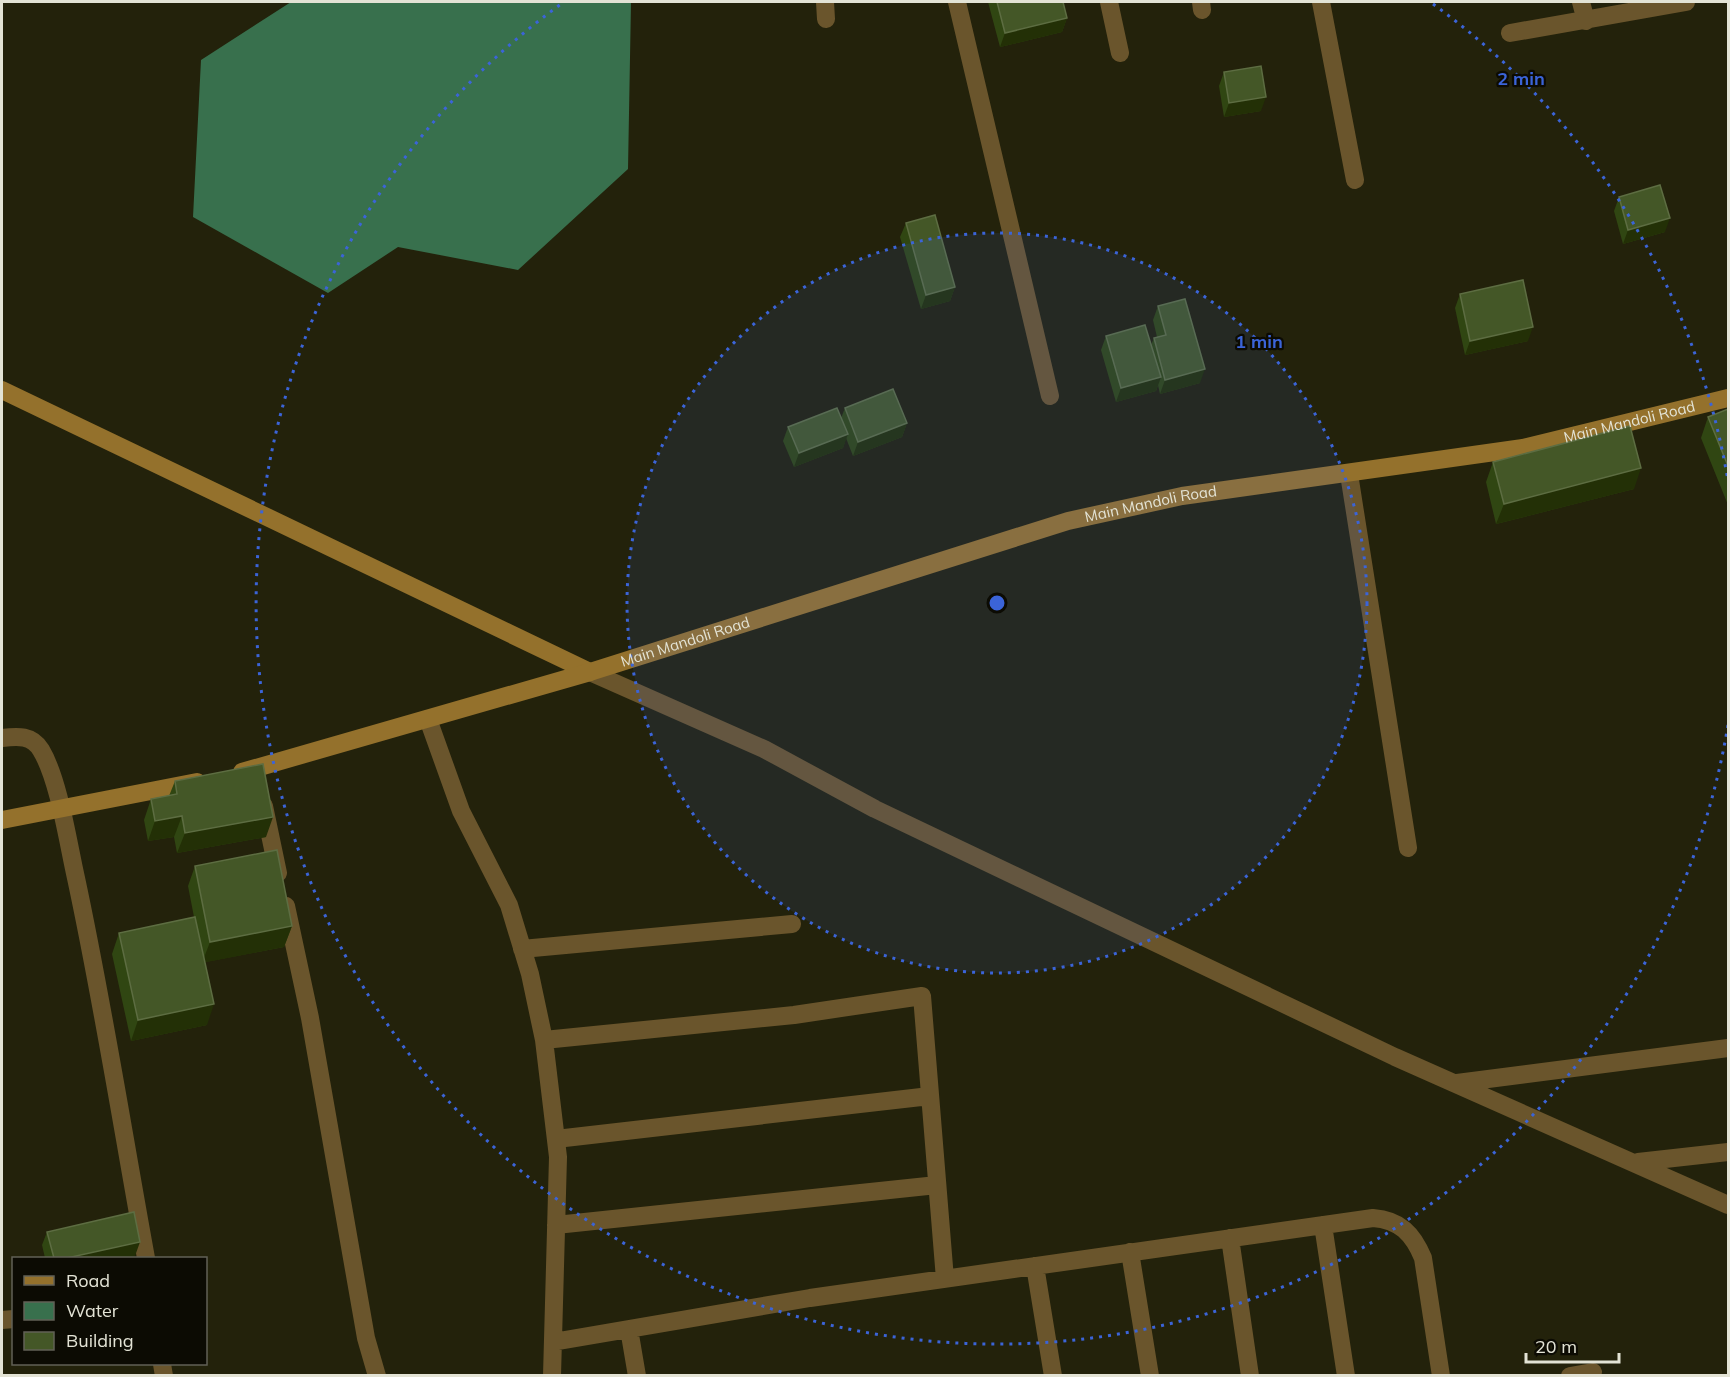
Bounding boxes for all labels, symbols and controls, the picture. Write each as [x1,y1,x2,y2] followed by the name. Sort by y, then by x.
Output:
[1497,67,1545,90] text: 2 min
[1235,330,1283,353] text: 1 min
[1562,396,1697,447] street label: Main Mandoli Road
[1083,481,1218,526] street label: Main Mandoli Road
[987,593,1007,613] centre of rings
[618,612,752,671] street label: Main Mandoli Road
[12,1257,207,1365] legend
[66,1269,110,1292] text: Road
[66,1299,119,1322] text: Water
[1526,1326,1619,1364] scale bar
[66,1329,134,1352] text: Building
[1535,1335,1577,1358] text: 20 m

